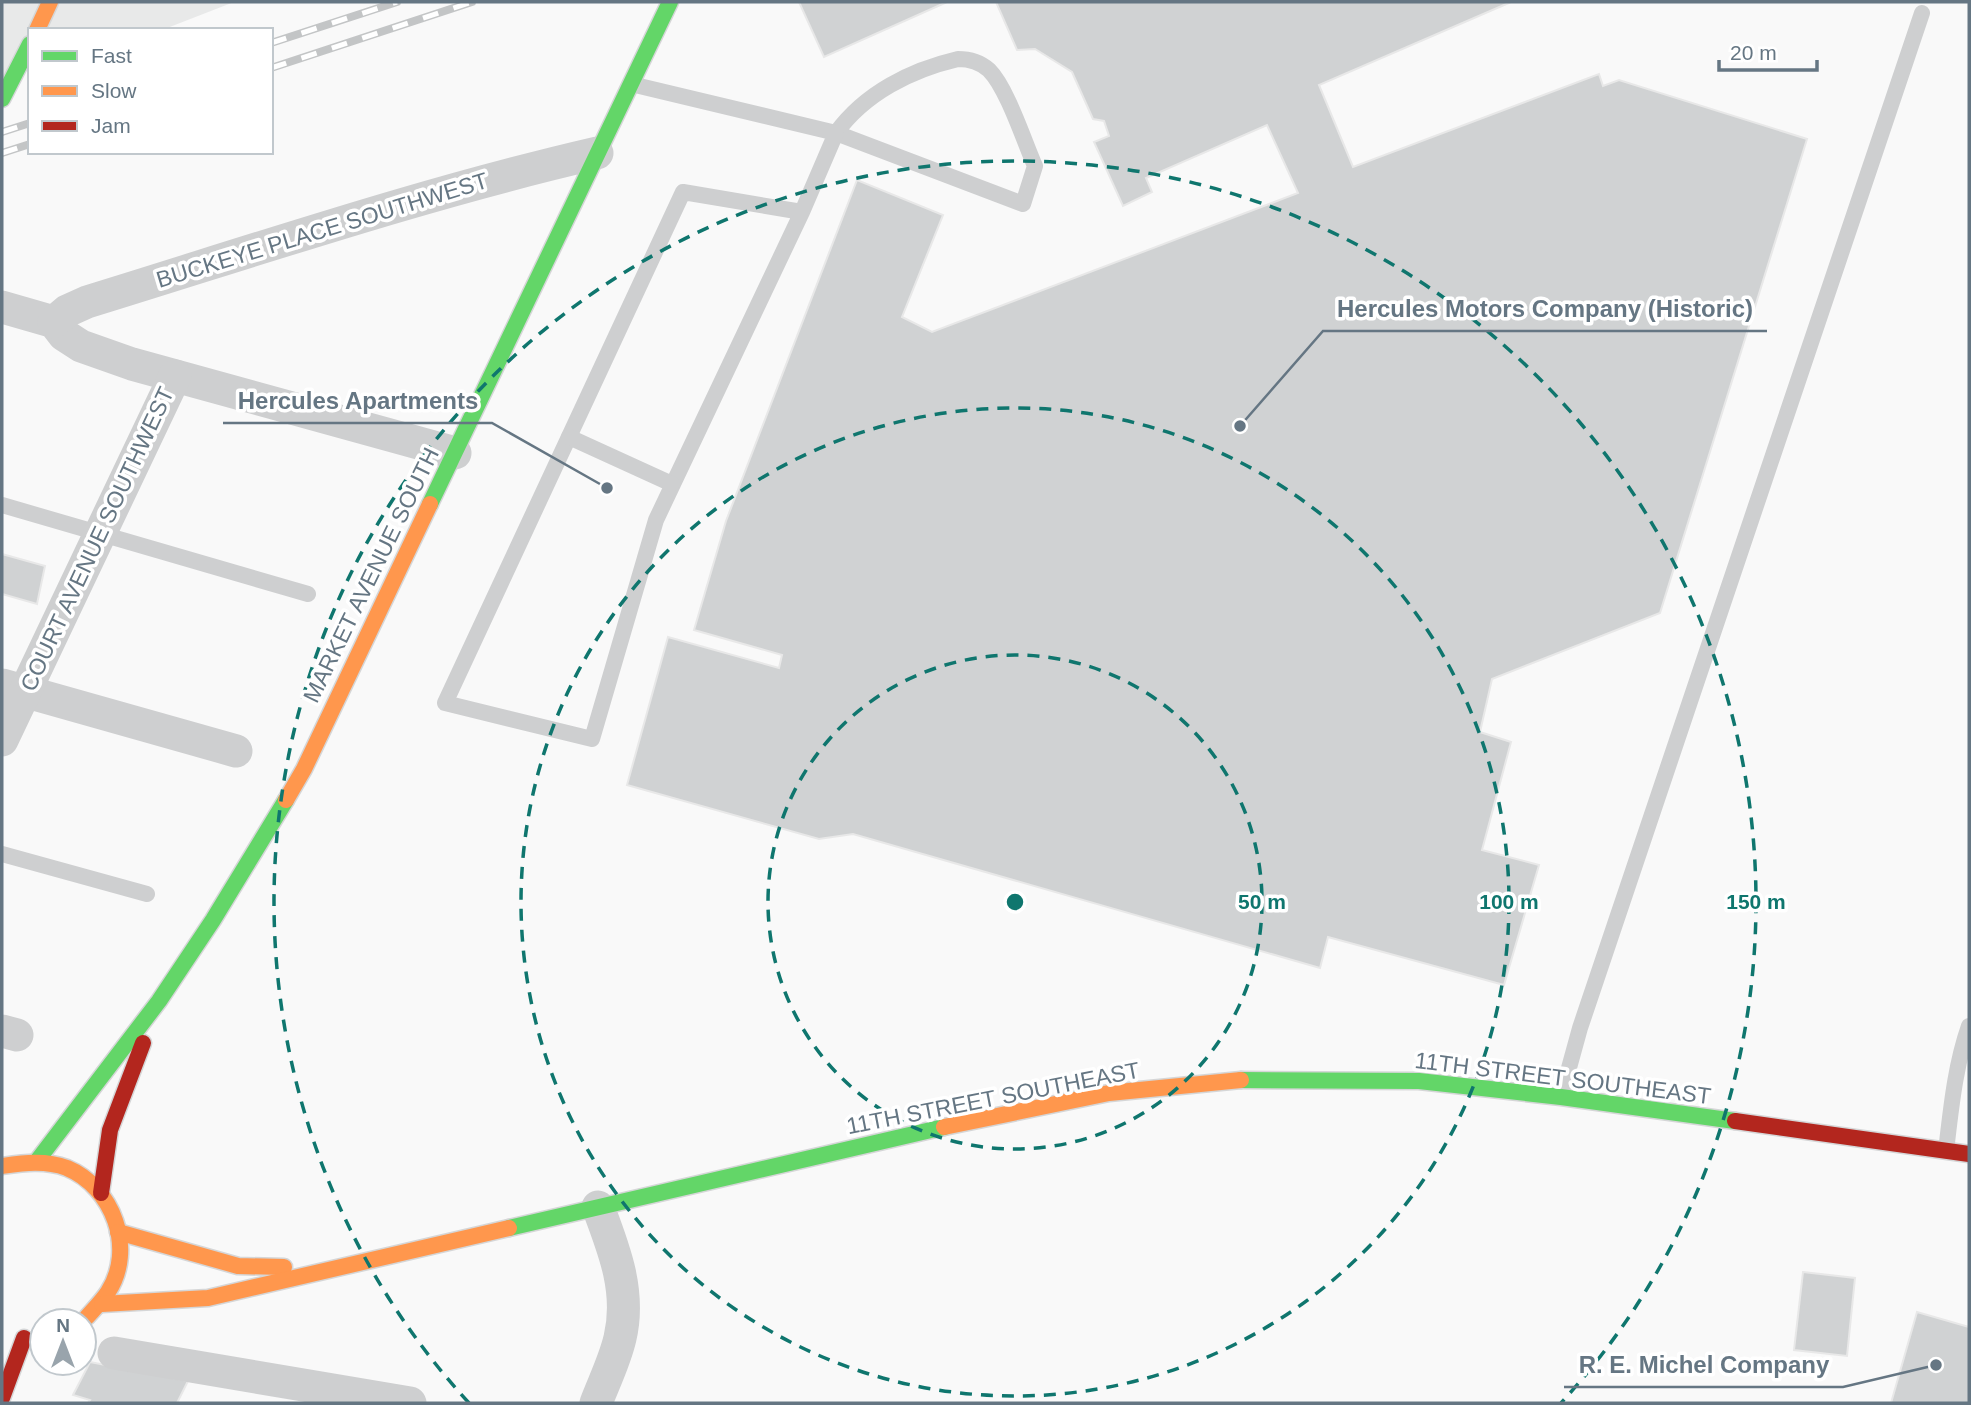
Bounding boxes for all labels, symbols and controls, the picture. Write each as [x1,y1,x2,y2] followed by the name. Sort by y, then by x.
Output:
[28,28,273,154] legend
[1719,28,1817,72] scale bar
[1730,41,1777,64] text: 20 m
[91,44,132,67] text: Fast
[91,79,137,102] text: Slow
[91,114,131,137] text: Jam
[153,167,491,293] street label: BUCKEYE PLACE SOUTHWEST
[1323,286,1767,331] callout: Hercules Motors Company (Historic)
[1337,295,1753,322] text: Hercules Motors Company (Historic)
[223,378,492,423] callout: Hercules Apartments
[15,383,179,695] street label: COURT AVENUE SOUTHWEST
[238,387,478,414] text: Hercules Apartments
[298,443,444,707] street label: MARKET AVENUE SOUTH
[1003,890,1027,914] centre of rings
[1238,890,1286,913] text: 50 m
[1479,890,1539,913] text: 100 m
[1726,890,1786,913] text: 150 m
[1413,1047,1713,1109] street label: 11TH STREET SOUTHEAST
[844,1057,1142,1139] street label: 11TH STREET SOUTHEAST
[28,1307,98,1377] north arrow
[56,1315,70,1336] text: N
[1564,1342,1843,1387] callout: R. E. Michel Company
[1579,1351,1830,1378] text: R. E. Michel Company

